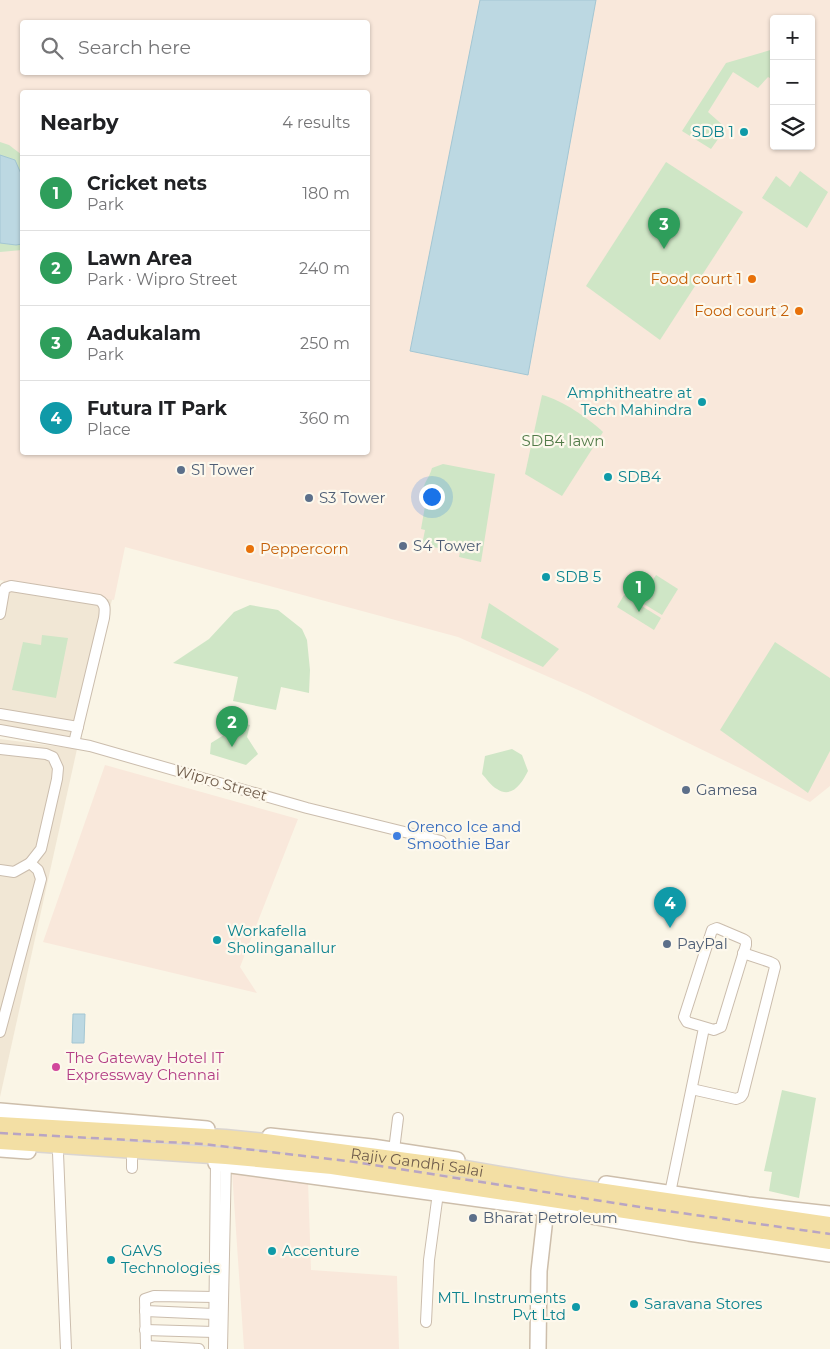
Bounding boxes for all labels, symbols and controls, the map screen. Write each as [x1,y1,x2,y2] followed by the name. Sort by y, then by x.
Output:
[770,15,815,150] map controls
[770,15,815,60] button: +
[20,20,370,75] search box
[38,34,66,62] icon: search
[78,36,191,59] text: Search here
[770,60,815,105] button: −
[770,105,815,150] button: layers
[40,110,119,135] text: Nearby
[282,113,350,132] text: 4 results
[692,122,734,141] place label: SDB 1
[738,126,750,138] marker: SDB 1
[87,172,207,195] text: Cricket nets
[53,184,59,203] text: 1
[302,184,350,203] text: 180 m
[87,195,124,214] text: Park
[648,208,680,249] pin: 3
[87,247,192,270] text: Lawn Area
[51,259,61,278] text: 2
[299,259,350,278] text: 240 m
[650,269,742,288] place label: Food court 1
[87,270,237,289] text: Park · Wipro Street
[746,273,758,285] marker: Food court 1
[694,301,789,320] place label: Food court 2
[793,305,805,317] marker: Food court 2
[87,322,201,345] text: Aadukalam
[51,334,61,353] text: 3
[300,334,350,353] text: 250 m
[87,345,124,364] text: Park
[567,383,692,419] place label: Amphitheatre at Tech Mahindra
[696,396,708,408] marker: Amphitheatre at Tech Mahindra
[87,397,227,420] text: Futura IT Park
[50,409,62,428] text: 4
[299,409,350,428] text: 360 m
[87,420,131,439] text: Place
[522,431,604,450] park label: SDB4 lawn
[191,460,254,479] place label: S1 Tower
[175,464,187,476] marker: S1 Tower
[618,467,661,486] place label: SDB4
[602,471,614,483] marker: SDB4
[419,484,445,510] your location
[319,488,386,507] place label: S3 Tower
[303,492,315,504] marker: S3 Tower
[413,536,481,555] place label: S4 Tower
[260,539,349,558] place label: Peppercorn
[397,540,409,552] marker: S4 Tower
[244,543,256,555] marker: Peppercorn
[556,567,601,586] place label: SDB 5
[540,571,552,583] marker: SDB 5
[623,571,655,612] pin: 1
[216,706,248,747] pin: 2
[173,760,269,805] street label: Wipro Street
[696,780,758,799] place label: Gamesa
[680,784,692,796] marker: Gamesa
[407,817,521,853] place label: Orenco Ice and Smoothie Bar
[391,830,403,842] marker: Orenco Ice and Smoothie Bar
[654,887,686,928] pin: 4
[227,921,336,957] place label: Workafella Sholinganallur
[211,934,223,946] marker: Workafella Sholinganallur
[677,934,728,953] place label: PayPal
[661,938,673,950] marker: PayPal
[66,1048,224,1084] place label: The Gateway Hotel IT Expressway Chennai
[50,1061,62,1073] marker: The Gateway Hotel IT Expressway Chennai
[350,1144,485,1181] street label: Rajiv Gandhi Salai
[483,1208,618,1227] place label: Bharat Petroleum
[467,1212,479,1224] marker: Bharat Petroleum
[121,1241,220,1277] place label: GAVS Technologies
[282,1241,360,1260] place label: Accenture
[266,1245,278,1257] marker: Accenture
[105,1254,117,1266] marker: GAVS Technologies
[438,1288,566,1324] place label: MTL Instruments Pvt Ltd
[644,1294,762,1313] place label: Saravana Stores
[628,1298,640,1310] marker: Saravana Stores
[570,1301,582,1313] marker: MTL Instruments Pvt Ltd

